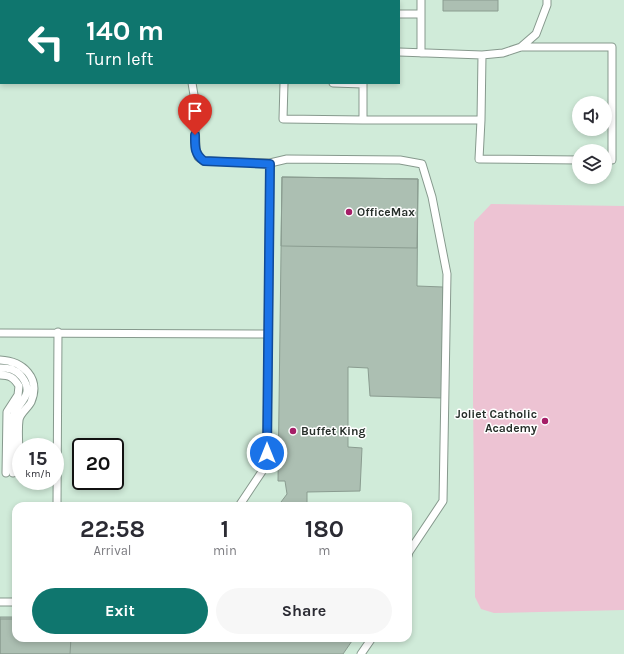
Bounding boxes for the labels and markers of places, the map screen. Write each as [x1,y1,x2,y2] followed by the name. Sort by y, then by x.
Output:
[178,94,212,135] pin
[357,205,415,219] place label: OfficeMax
[344,207,354,217] marker: OfficeMax
[456,407,537,435] place label: Joliet Catholic Academy
[540,416,550,426] marker: Joliet Catholic Academy
[301,424,366,438] place label: Buffet King
[288,426,298,436] marker: Buffet King

